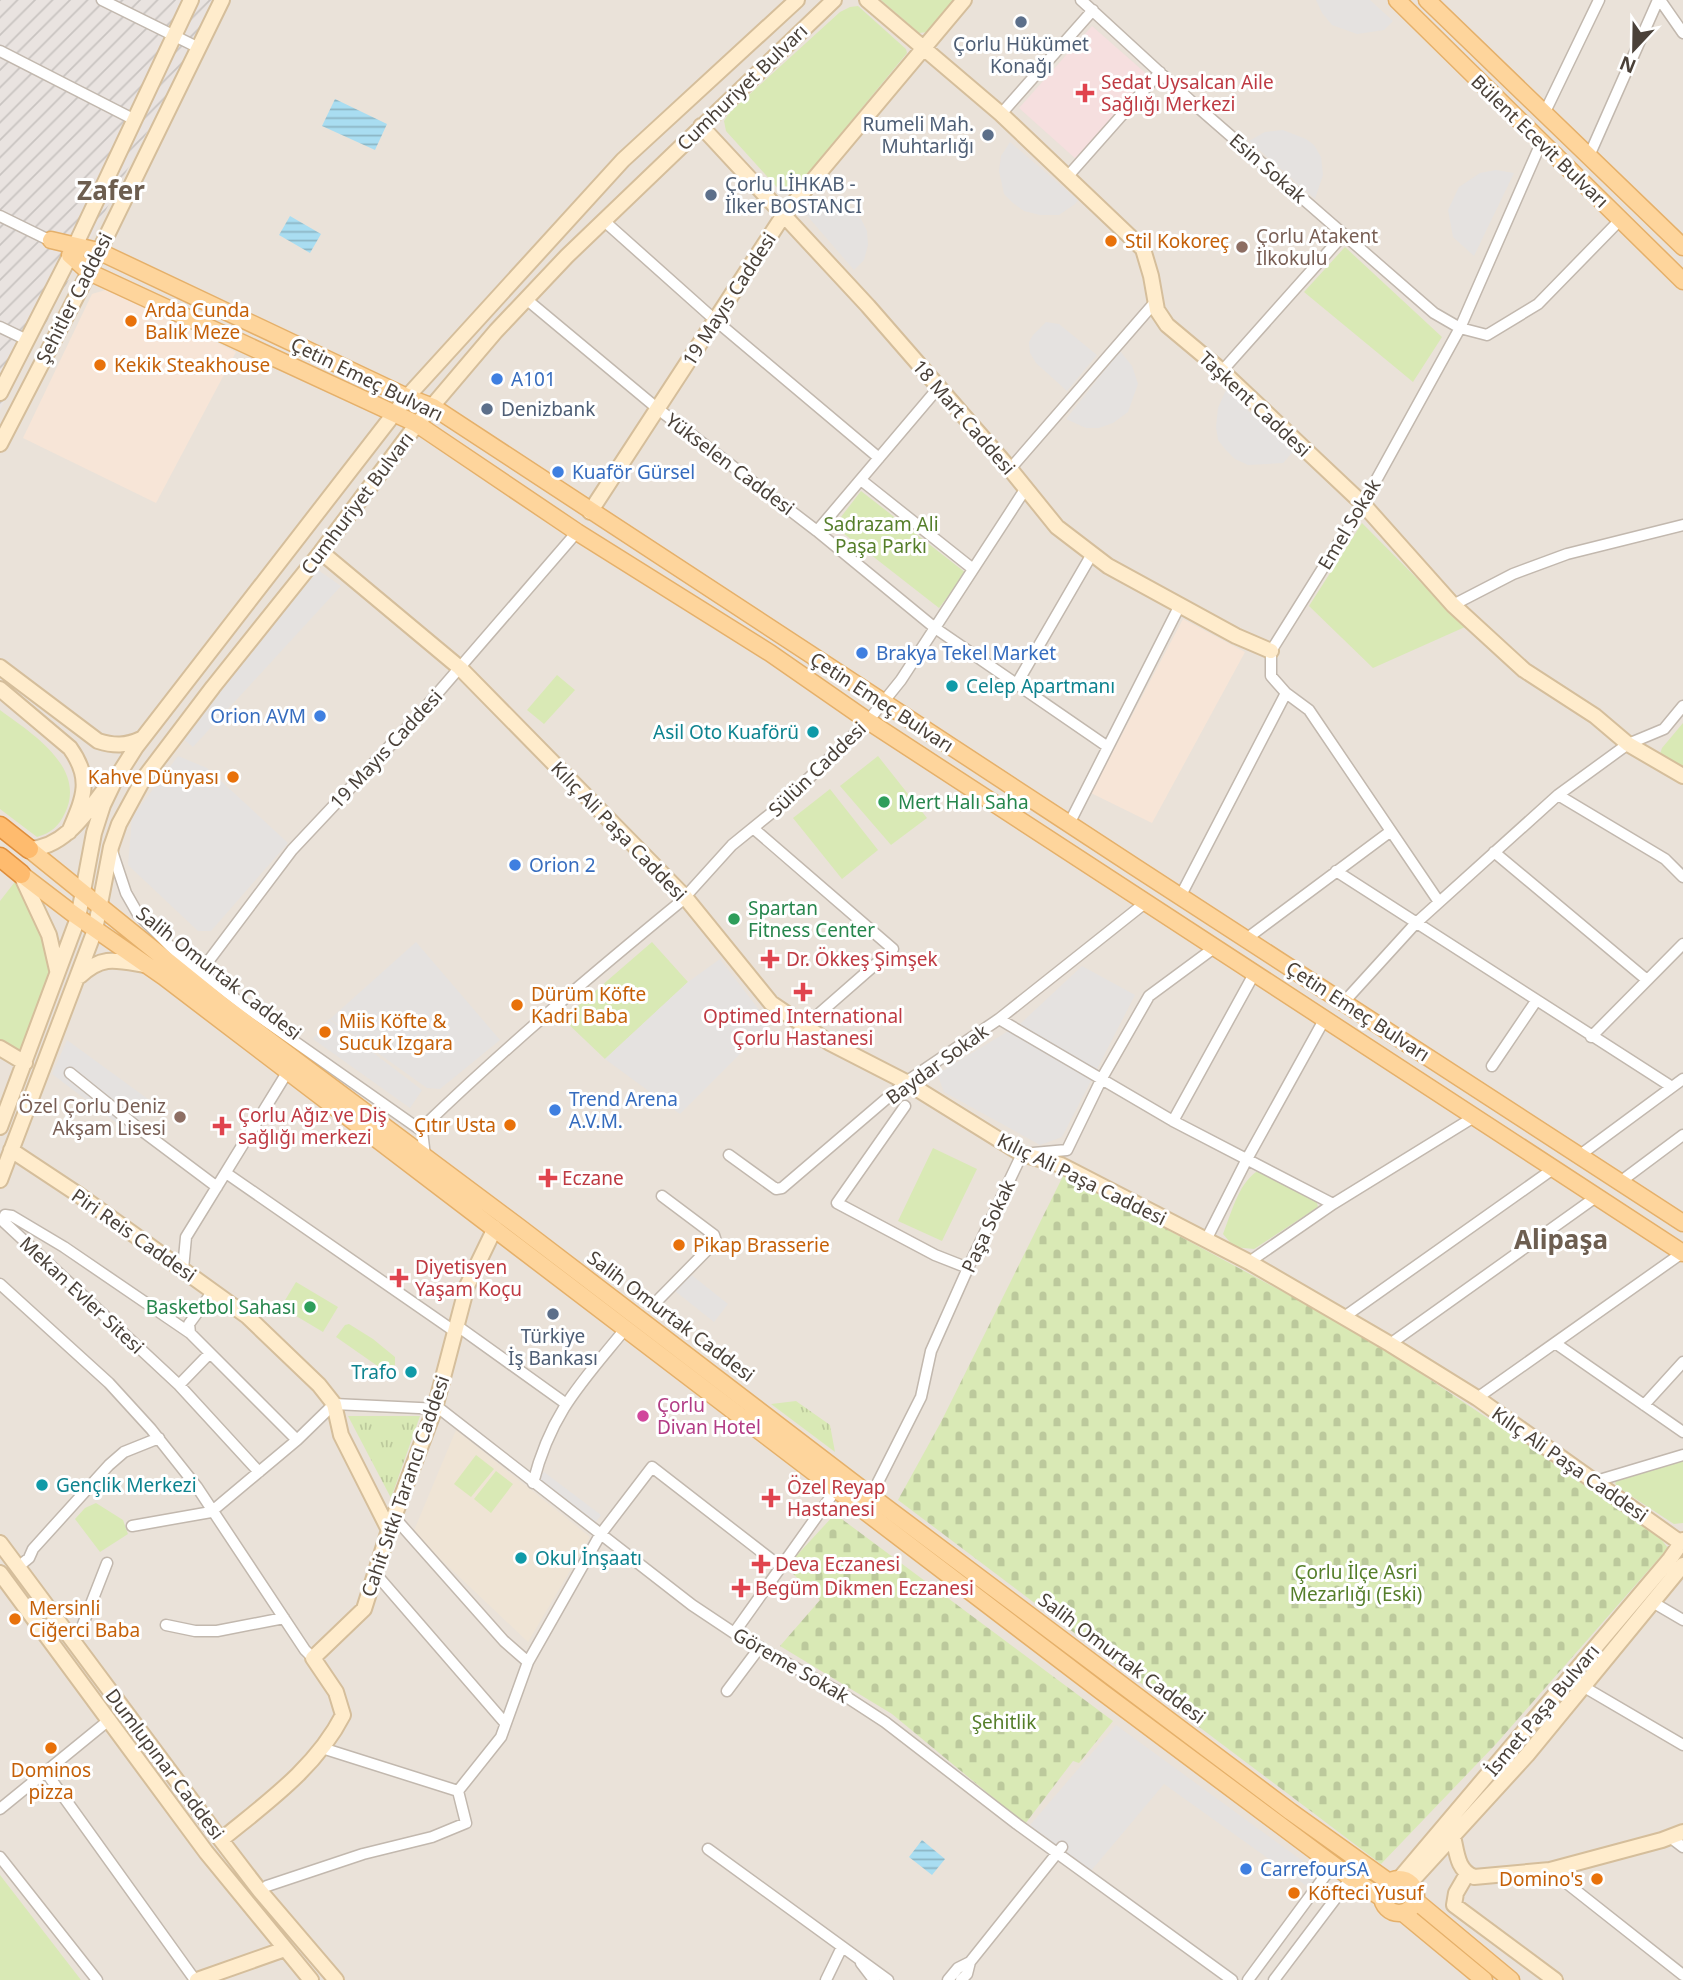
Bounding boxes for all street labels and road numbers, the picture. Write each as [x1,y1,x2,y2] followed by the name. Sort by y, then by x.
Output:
[671,18,813,156] street label: Cumhuriyet Bulvarı
[1466,69,1614,213] street label: Bülent Ecevit Bulvarı
[1224,127,1312,209] street label: Esin Sokak
[676,227,782,371] street label: 19 Mayıs Caddesi
[30,228,118,368] street label: Şehitler Caddesi
[287,331,447,427] street label: Çetin Emeç Bulvarı
[1193,345,1317,463] street label: Taşkent Caddesi
[907,354,1021,480] street label: 18 Mart Caddesi
[660,407,800,521] street label: Yükselen Caddesi
[295,426,419,580] street label: Cumhuriyet Bulvarı
[1312,474,1386,574] street label: Emel Sokak
[805,646,959,758] street label: Çetin Emeç Bulvarı
[324,684,448,814] street label: 19 Mayıs Caddesi
[763,716,871,822] street label: Sülün Caddesi
[545,755,693,907] street label: Kılıç Ali Paşa Caddesi
[131,900,307,1046] street label: Salih Omurtak Caddesi
[1281,955,1435,1067] street label: Çetin Emeç Bulvarı
[881,1018,993,1110] street label: Baydar Sokak
[993,1127,1171,1231] street label: Kılıç Ali Paşa Caddesi
[955,1175,1021,1277] street label: Paşa Sokak
[67,1182,201,1288] street label: Piri Reis Caddesi
[14,1231,150,1359] street label: Mekan Evler Sitesi
[582,1244,760,1388] street label: Salih Omurtak Caddesi
[355,1372,455,1600] street label: Cahit Sıtkı Tarancı Caddesi
[1487,1400,1653,1528] street label: Kılıç Ali Paşa Caddesi
[1033,1586,1211,1730] street label: Salih Omurtak Caddesi
[728,1621,854,1709] street label: Göreme Sokak
[1479,1639,1605,1781] street label: İsmet Paşa Bulvarı
[100,1683,230,1845] street label: Dumlupınar Caddesi

